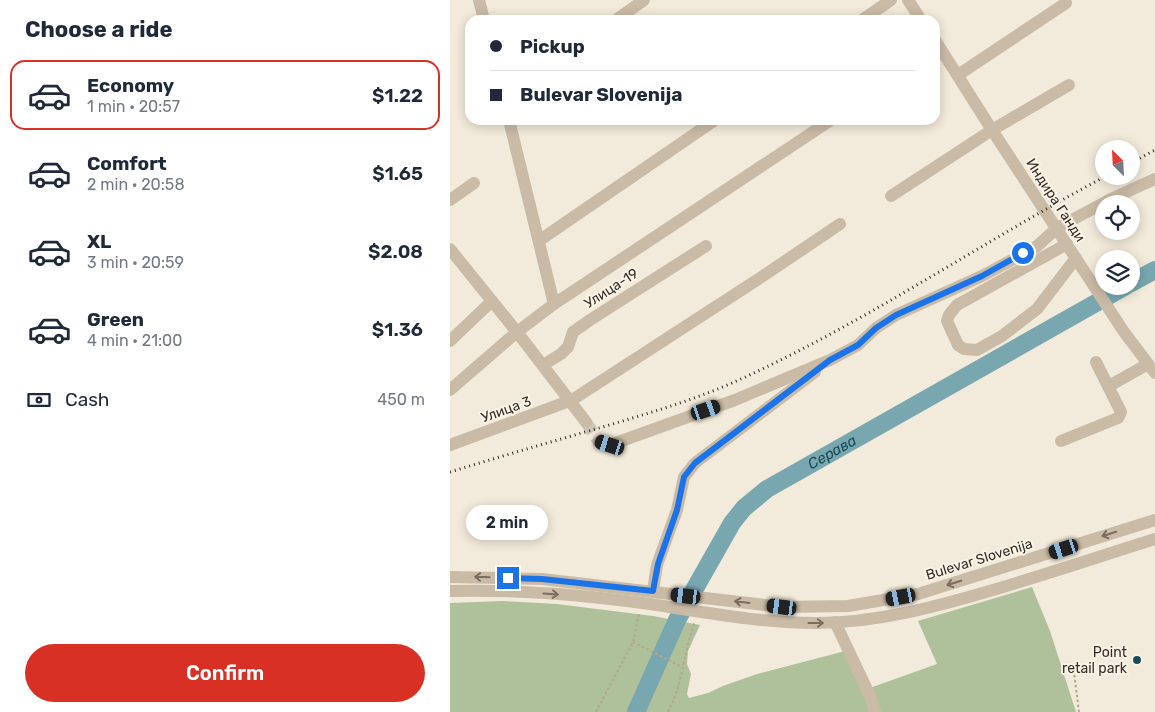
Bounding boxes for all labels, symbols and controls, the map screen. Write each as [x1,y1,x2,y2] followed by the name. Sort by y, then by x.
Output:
[25,16,172,43] text: Choose a ride
[520,35,585,58] text: Pickup
[27,73,72,118] icon: car
[87,74,174,97] text: Economy
[520,83,682,106] text: Bulevar Slovenija
[372,84,423,107] text: $1.22
[87,97,180,116] text: 1 min · 20:57
[1095,140,1140,185] north arrow
[1095,140,1140,295] map controls
[27,151,72,196] icon: car
[87,152,167,175] text: Comfort
[1022,155,1089,245] street label: Индира Ганди
[372,162,423,185] text: $1.65
[87,175,185,194] text: 2 min · 20:58
[1095,195,1140,240] button: locate
[27,229,72,274] icon: car
[87,230,111,253] text: XL
[368,240,423,263] text: $2.08
[1012,242,1034,264] route start
[1095,250,1140,295] button: layers
[87,253,184,272] text: 3 min · 20:59
[581,265,641,312] street label: Улица-19
[27,307,72,352] icon: car
[87,308,144,331] text: Green
[372,318,423,341] text: $1.36
[87,331,182,350] text: 4 min · 21:00
[25,386,53,414] icon: cash
[65,388,109,411] text: Cash
[377,390,425,409] text: 450 m
[479,393,534,426] street label: Улица 3
[689,398,722,422] car
[804,431,860,473] water label: Серава
[593,433,626,457] car
[467,506,549,540] callout: 2 min
[486,513,528,532] text: 2 min
[1101,530,1117,540] one-way arrow
[924,535,1035,584] street label: Bulevar Slovenija
[1047,537,1080,561] car
[497,567,519,589] route end
[475,572,491,581] one-way arrow
[946,579,962,589] one-way arrow
[670,587,701,605] car
[884,587,917,607] car
[543,589,559,598] one-way arrow
[734,597,750,607] one-way arrow
[766,598,797,616] car
[808,618,824,628] one-way arrow
[25,644,425,702] button: Confirm
[1062,644,1128,677] place label: Point retail park
[1131,654,1143,666] marker: Point retail park

